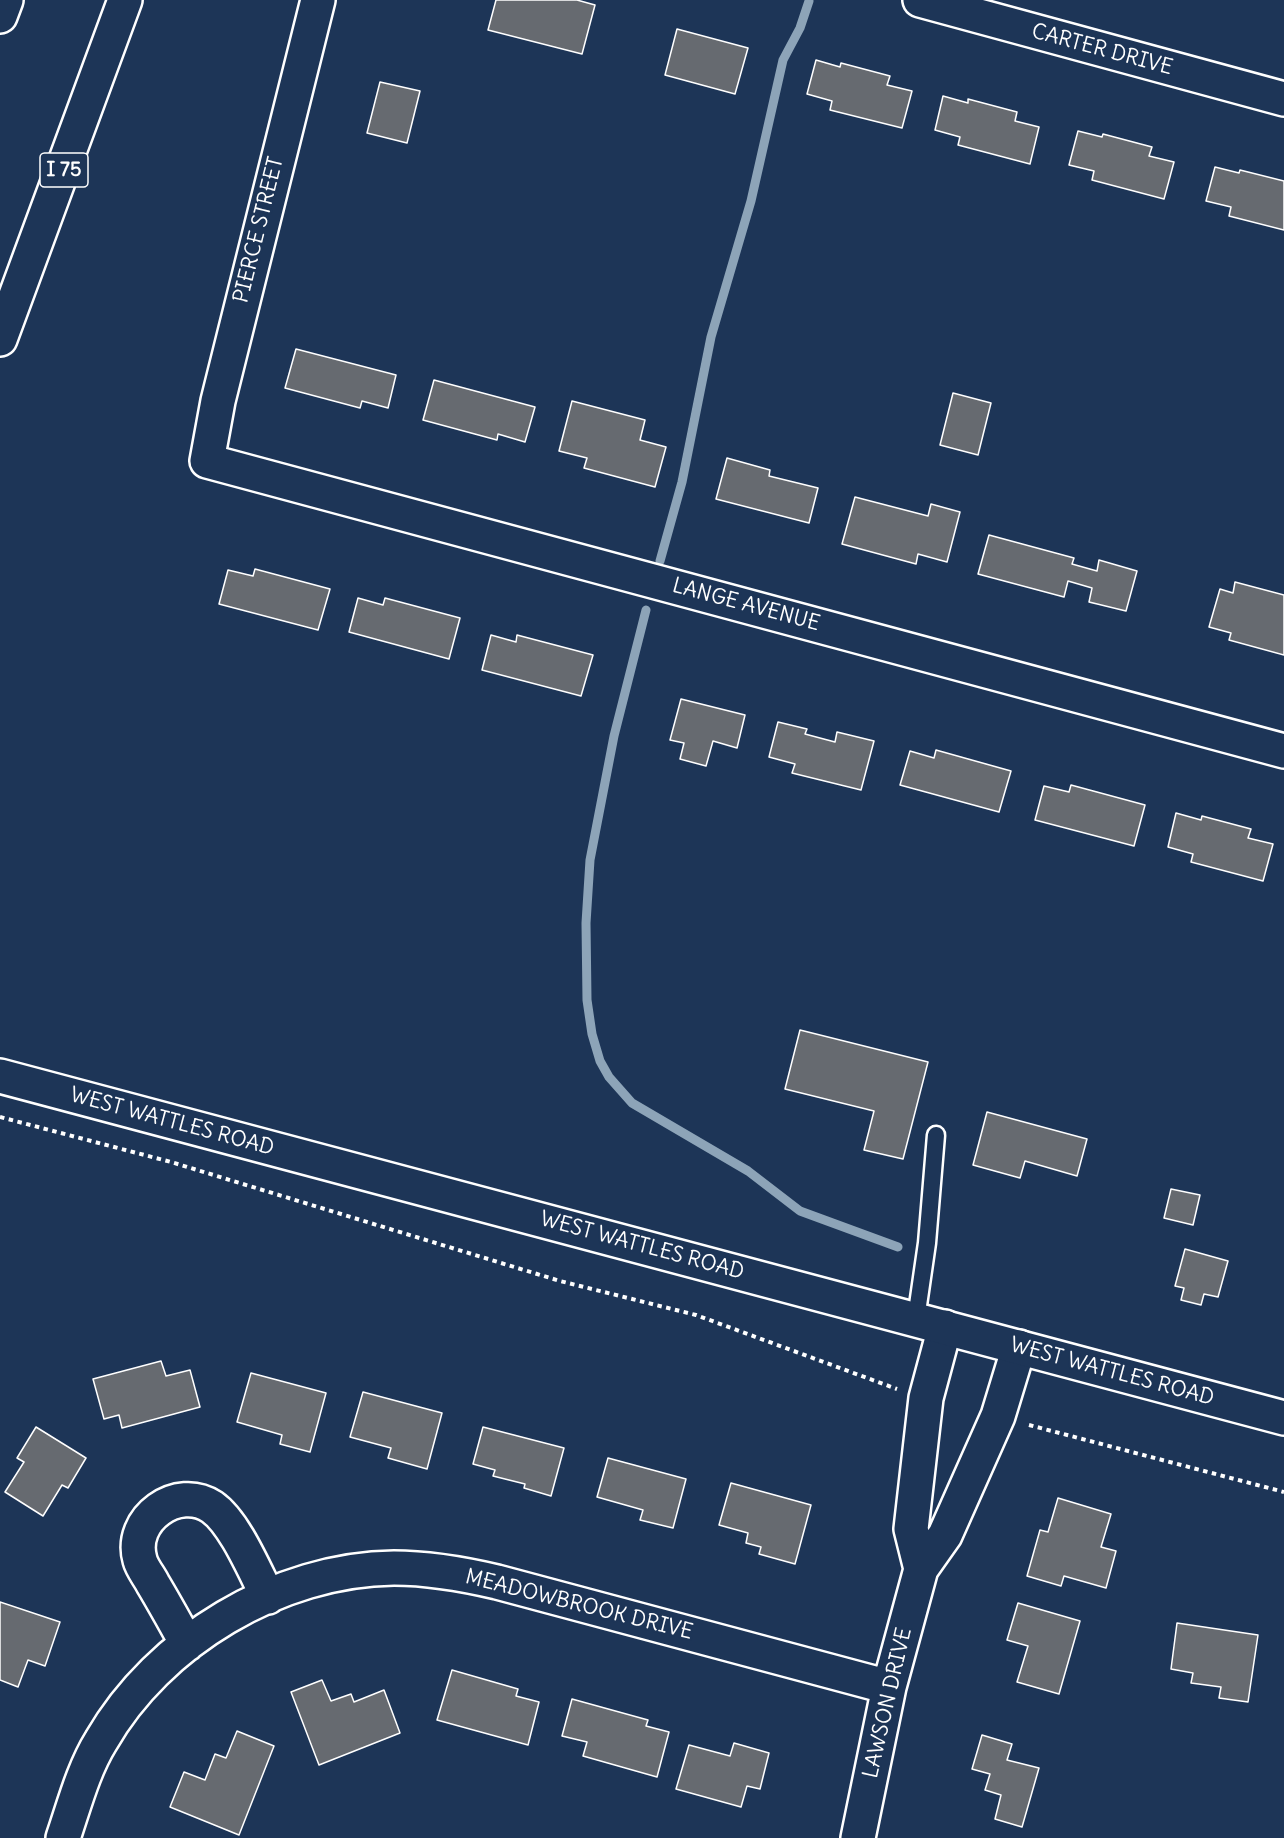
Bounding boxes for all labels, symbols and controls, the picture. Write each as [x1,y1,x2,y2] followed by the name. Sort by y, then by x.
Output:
[1029,19,1175,81] street label: CARTER DRIVE
[40,153,88,187] road number: I 75
[229,154,289,306] street label: PIERCE STREET
[670,573,822,637] street label: LANGE AVENUE
[67,1083,277,1161] street label: WEST WATTLES ROAD
[537,1207,747,1285] street label: WEST WATTLES ROAD
[1007,1333,1217,1411] street label: WEST WATTLES ROAD
[463,1565,695,1645] street label: MEADOWBROOK DRIVE
[858,1625,918,1781] street label: LAWSON DRIVE

